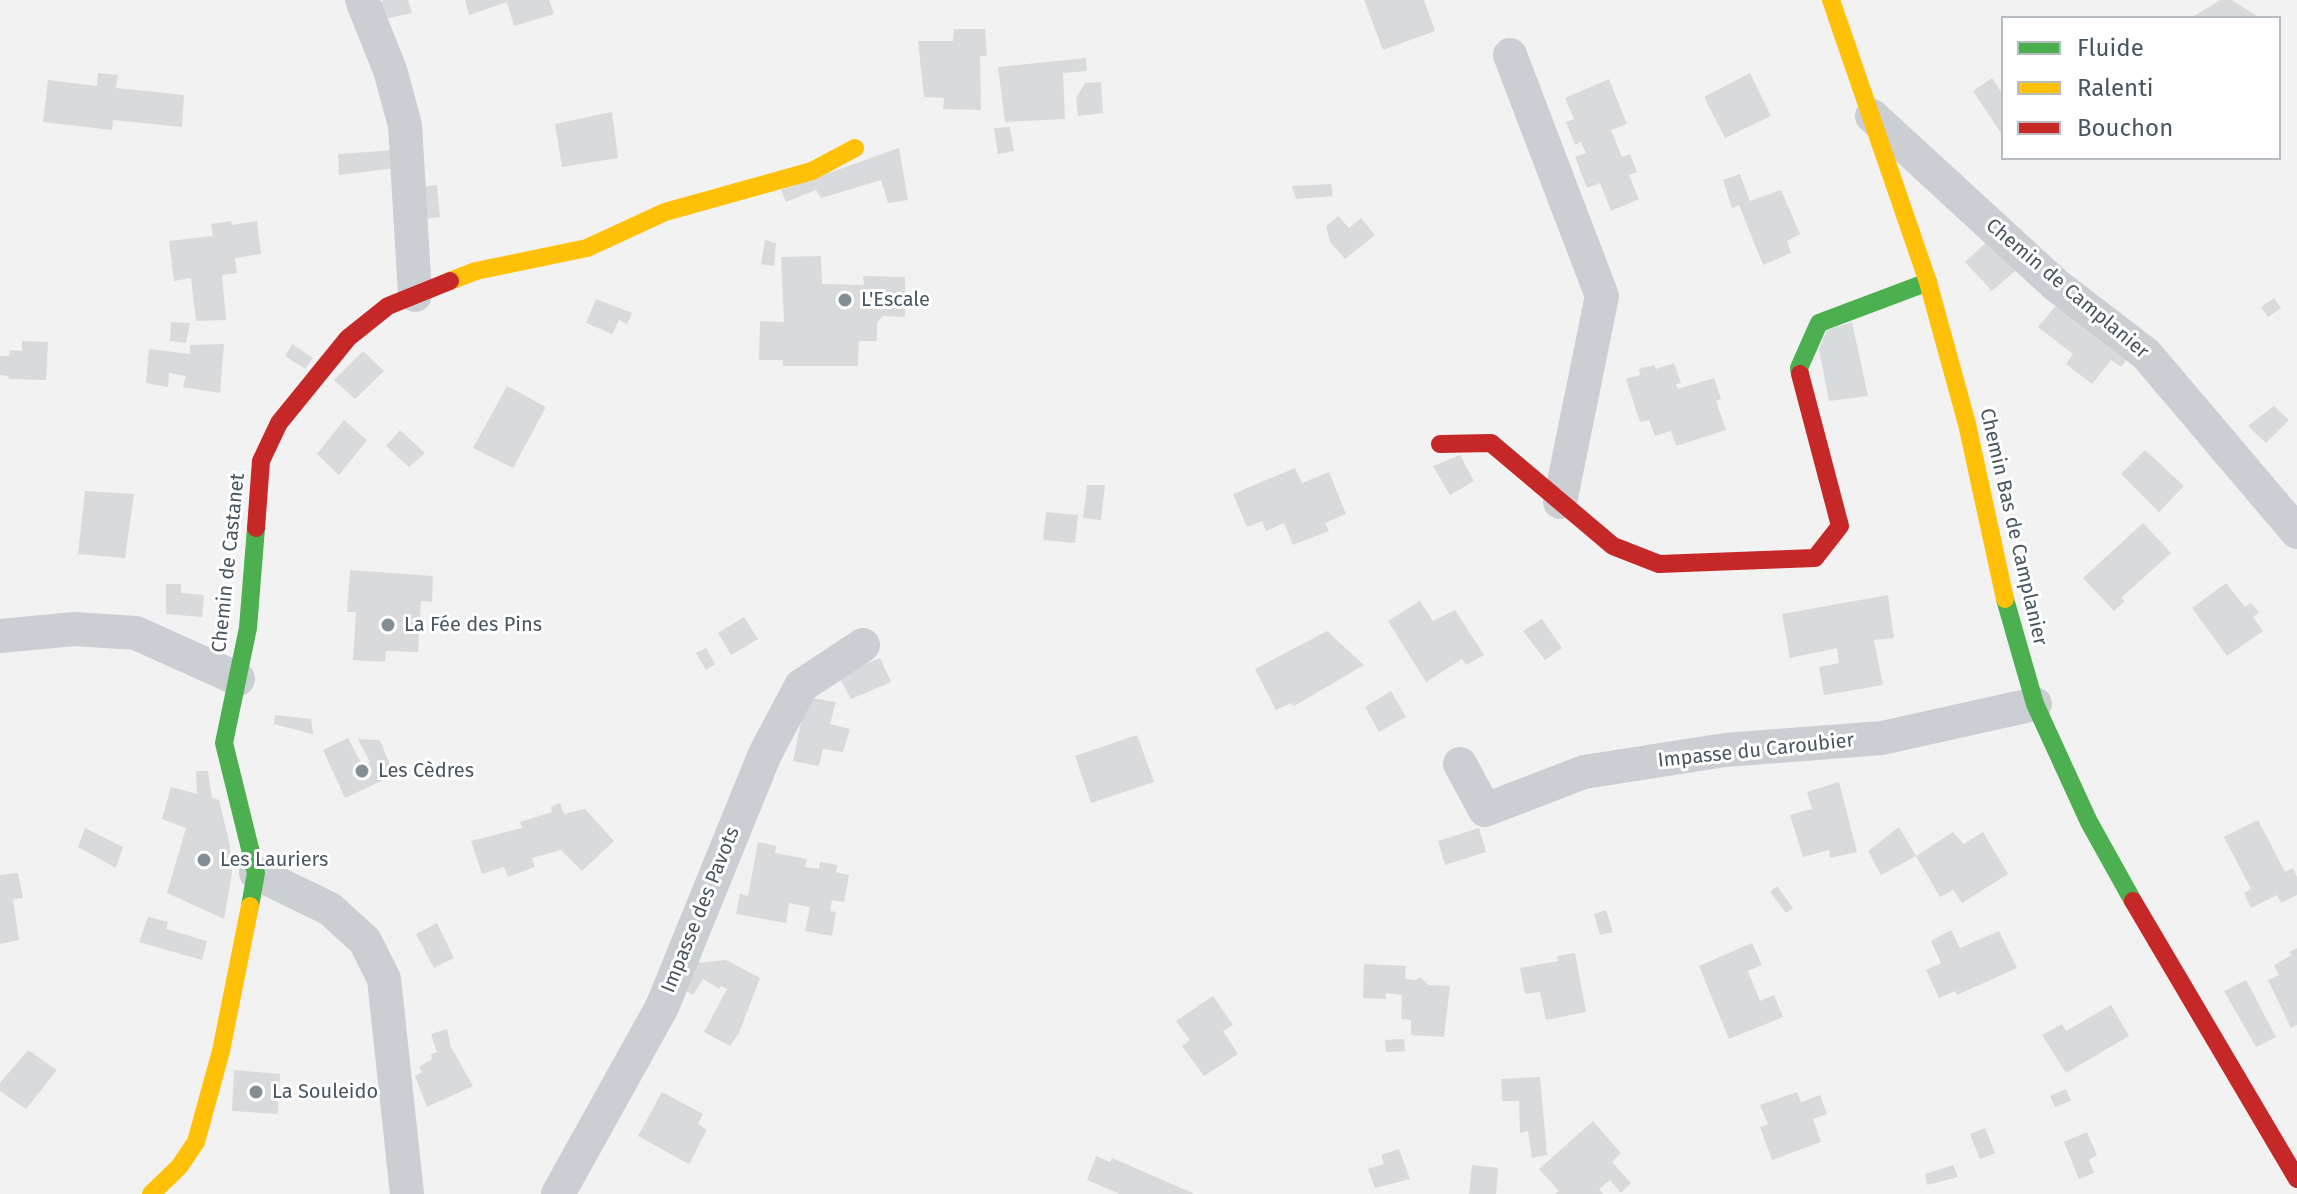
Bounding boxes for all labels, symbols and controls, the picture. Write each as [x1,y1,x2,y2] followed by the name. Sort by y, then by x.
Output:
[2001,16,2281,160] legend
[2077,34,2144,62] text: Fluide
[2077,74,2154,102] text: Ralenti
[2077,114,2173,142] text: Bouchon
[1981,214,2153,364] street label: Chemin de Camplanier
[861,288,930,312] place label: L'Escale
[836,291,854,309] marker: L'Escale
[1974,406,2052,648] street label: Chemin Bas de Camplanier
[208,472,250,654] street label: Chemin de Castanet
[404,613,542,637] place label: La Fée des Pins
[379,616,397,634] marker: La Fée des Pins
[1657,729,1855,773] street label: Impasse du Caroubier
[378,759,474,783] place label: Les Cèdres
[353,762,371,780] marker: Les Cèdres
[657,824,745,996] street label: Impasse des Pavots
[220,848,328,872] place label: Les Lauriers
[195,851,213,869] marker: Les Lauriers
[272,1080,378,1104] place label: La Souleido
[247,1083,265,1101] marker: La Souleido

